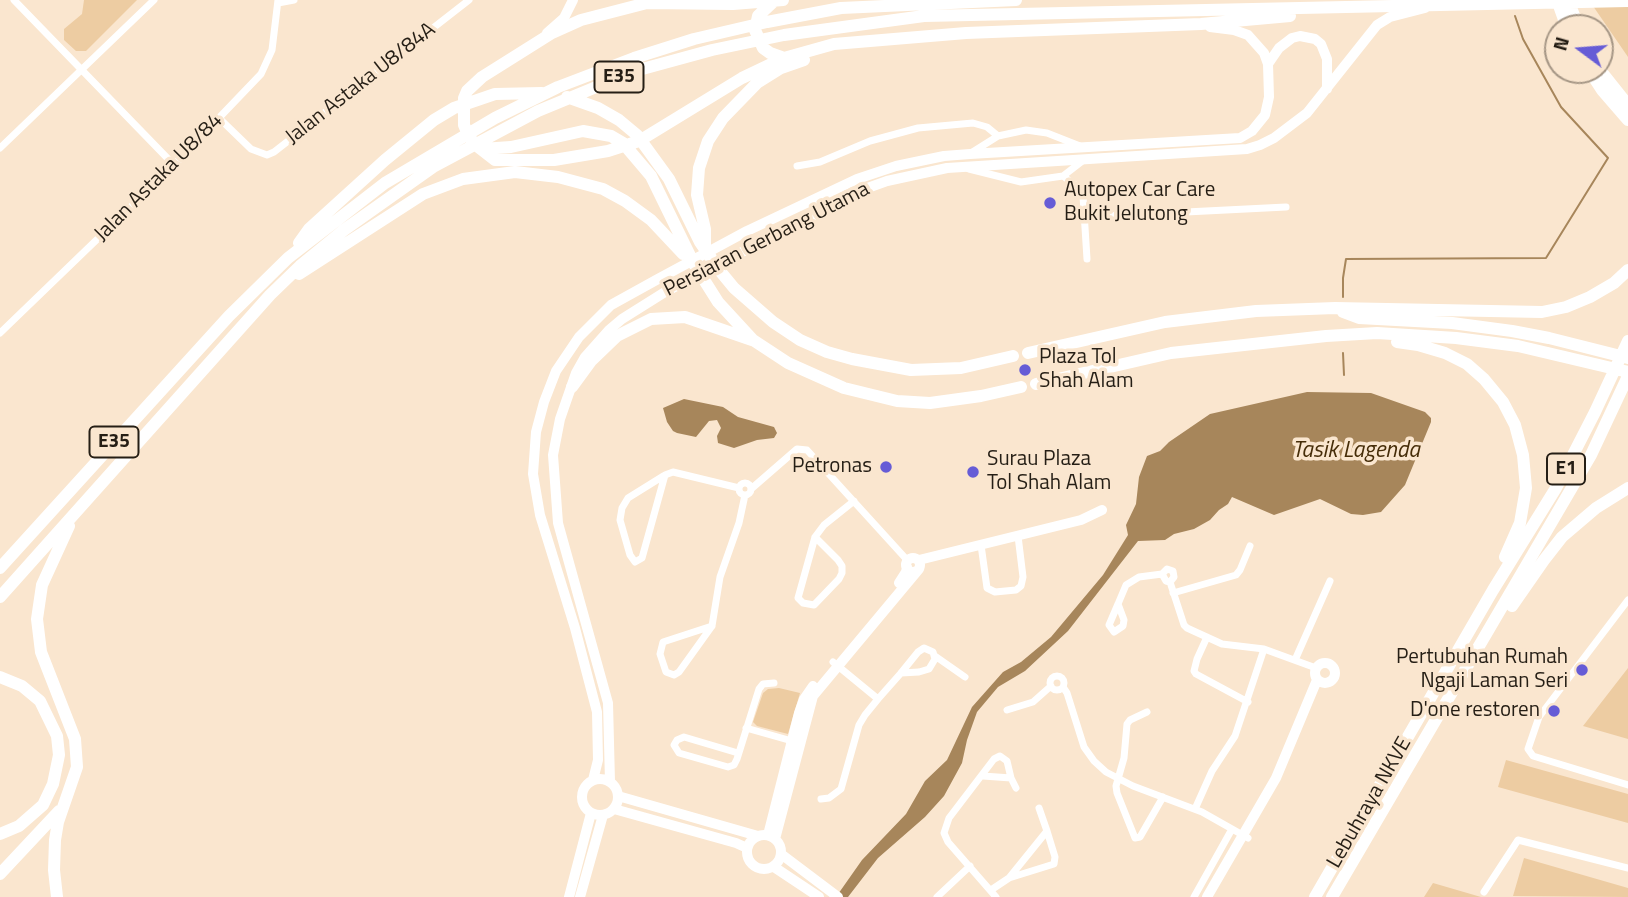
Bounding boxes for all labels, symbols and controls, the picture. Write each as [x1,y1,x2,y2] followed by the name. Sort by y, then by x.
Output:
[1544,14,1614,84] north arrow
[281,18,441,150] street label: Jalan Astaka U8/84A
[1544,33,1576,54] text: N
[594,61,644,92] road number: E35
[90,109,228,247] street label: Jalan Astaka U8/84
[660,177,874,303] street label: Persiaran Gerbang Utama
[1064,178,1215,228] place label: Autopex Car Care Bukit Jelutong
[1042,195,1058,211] marker: Autopex Car Care Bukit Jelutong
[1039,345,1134,395] place label: Plaza Tol Shah Alam
[1017,362,1033,378] marker: Plaza Tol Shah Alam
[90,426,138,458] road number: E35
[1292,437,1420,465] water label: Tasik Lagenda
[987,447,1111,497] place label: Surau Plaza Tol Shah Alam
[792,454,872,480] place label: Petronas
[1547,454,1585,484] road number: E1
[878,459,894,475] marker: Petronas
[965,464,981,480] marker: Surau Plaza Tol Shah Alam
[1396,645,1568,695] place label: Pertubuhan Rumah Ngaji Laman Seri
[1574,662,1590,678] marker: Pertubuhan Rumah Ngaji Laman Seri
[1410,698,1540,724] place label: D'one restoren
[1546,703,1562,719] marker: D'one restoren
[1322,733,1418,873] street label: Lebuhraya NKVE

